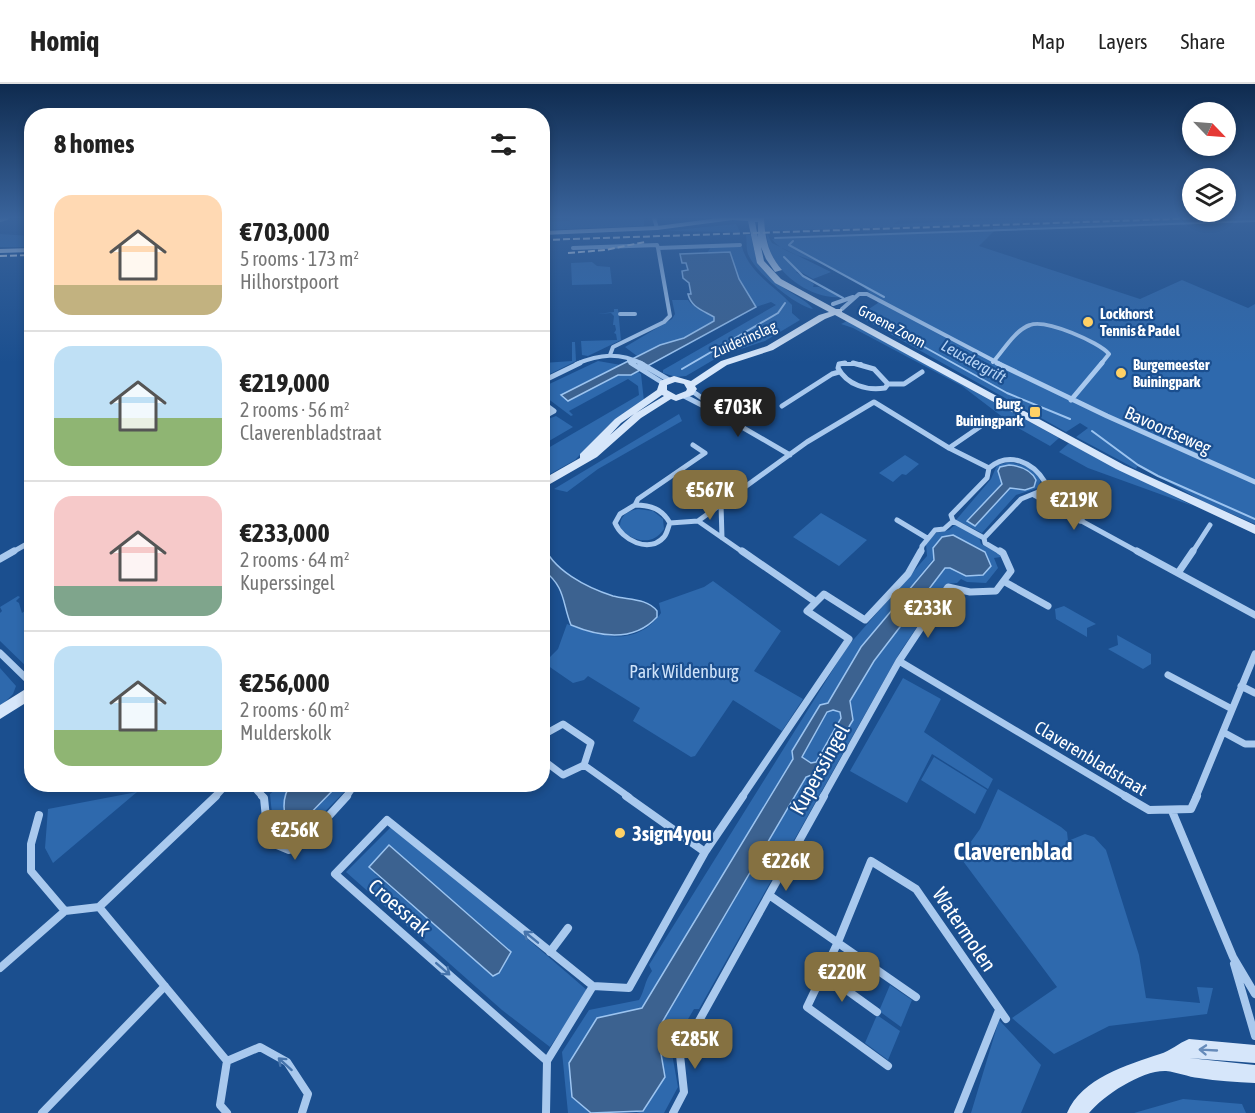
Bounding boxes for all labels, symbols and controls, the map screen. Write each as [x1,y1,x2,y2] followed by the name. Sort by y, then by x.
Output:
[30,25,99,57] text: Homiq
[1031,29,1065,53] text: Map
[1098,29,1148,53] text: Layers
[1181,29,1225,53] text: Share
[1182,102,1236,156] north arrow
[1182,102,1236,222] map controls
[487,128,520,161] icon: filters
[54,129,134,159] text: 8 homes
[1182,168,1236,222] button: layers
[240,217,330,247] text: €703,000
[102,219,174,291] icon: home
[240,247,359,270] text: 5 rooms · 173 m²
[240,270,339,293] text: Hilhorstpoort
[855,301,929,351] street label: Groene Zoom
[1100,305,1181,339] place label: Lockhorst Tennis & Padel
[1081,315,1095,329] marker: Lockhorst Tennis & Padel
[709,317,780,361] street label: Zuiderinslag
[938,336,1010,387] water label: Leusdergrift
[1133,356,1210,390] place label: Burgemeester Buiningpark
[1114,366,1128,380] marker: Burgemeester Buiningpark
[240,368,330,398] text: €219,000
[102,370,174,442] icon: home
[696,387,780,438] pin: €703K
[715,395,762,418] text: €703K
[956,395,1023,429] place label: Burg. Buiningpark
[240,398,350,421] text: 2 rooms · 56 m²
[1122,402,1215,458] street label: Bavoortseweg
[1028,405,1042,419] marker: Burg. Buiningpark
[240,421,382,444] text: Claverenbladstraat
[668,470,752,521] pin: €567K
[687,478,734,501] text: €567K
[1032,480,1116,531] pin: €219K
[1051,488,1098,511] text: €219K
[240,518,330,548] text: €233,000
[102,520,174,592] icon: home
[240,548,350,571] text: 2 rooms · 64 m²
[240,571,335,594] text: Kuperssingel
[886,588,970,639] pin: €233K
[905,596,952,619] text: €233K
[629,661,739,682] park label: Park Wildenburg
[240,668,330,698] text: €256,000
[102,670,174,742] icon: home
[240,698,350,721] text: 2 rooms · 60 m²
[1031,716,1151,800] street label: Claverenbladstraat
[784,719,854,818] street label: Kuperssingel
[240,721,332,744] text: Mulderskolk
[253,810,337,861] pin: €256K
[272,818,319,841] text: €256K
[632,821,712,845] place label: 3sign4you
[613,826,627,840] marker: 3sign4you
[954,838,1072,865] district label: Claverenblad
[744,841,828,892] pin: €226K
[763,849,810,872] text: €226K
[364,873,436,941] street label: Croessrak
[928,882,1002,976] street label: Watermolen
[524,930,540,943] one-way arrow
[800,952,884,1003] pin: €220K
[819,960,866,983] text: €220K
[435,962,450,976] one-way arrow
[653,1019,737,1070] pin: €285K
[672,1027,719,1050] text: €285K
[1199,1044,1219,1055] one-way arrow
[277,1057,292,1071] one-way arrow

